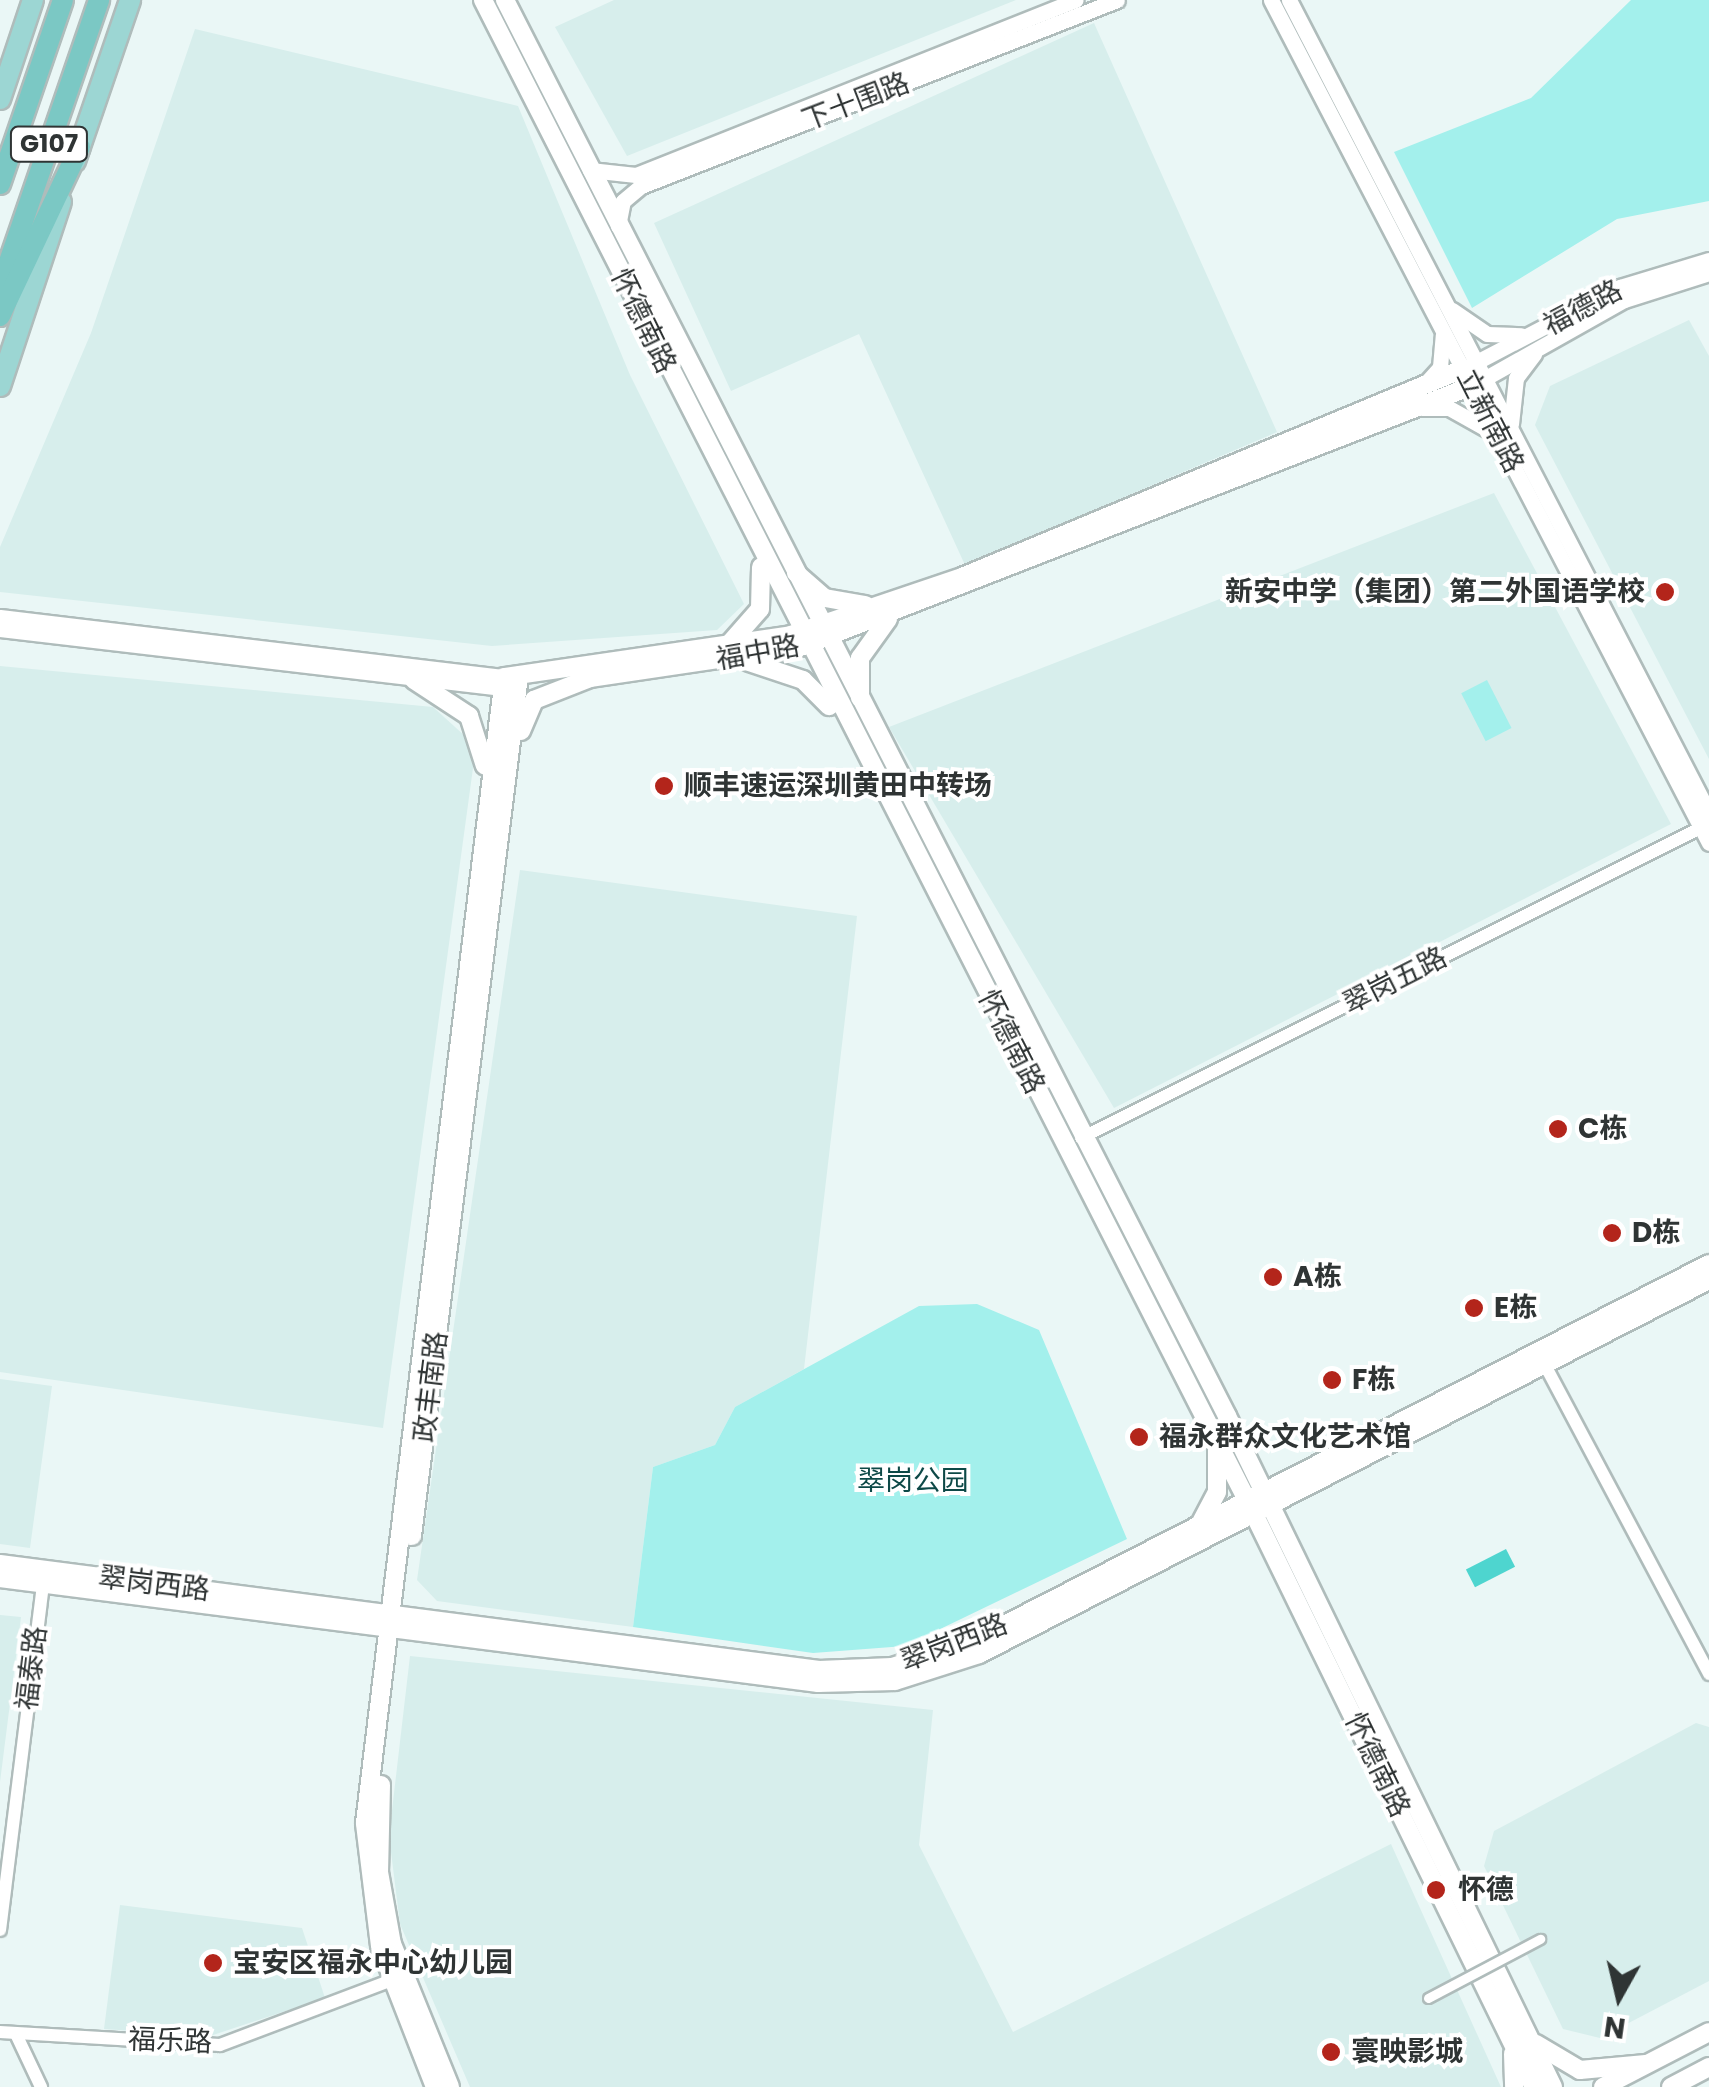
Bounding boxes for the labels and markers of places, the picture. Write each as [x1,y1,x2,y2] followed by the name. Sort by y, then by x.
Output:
[1225,575,1645,609] place label: 新安中学（集团）第二外国语学校
[1654,581,1676,603] marker: 新安中学（集团）第二外国语学校
[684,769,992,803] place label: 顺丰速运深圳黄田中转场
[653,775,675,797] marker: 顺丰速运深圳黄田中转场
[1578,1112,1627,1146] place label: C栋
[1547,1118,1569,1140] marker: C栋
[1632,1216,1680,1250] place label: D栋
[1601,1222,1623,1244] marker: D栋
[1293,1260,1342,1294] place label: A栋
[1262,1266,1284,1288] marker: A栋
[1494,1291,1537,1325] place label: E栋
[1463,1297,1485,1319] marker: E栋
[1352,1363,1395,1397] place label: F栋
[1321,1369,1343,1391] marker: F栋
[1159,1420,1411,1454] place label: 福永群众文化艺术馆
[1128,1426,1150,1448] marker: 福永群众文化艺术馆
[1458,1873,1514,1907] place label: 怀德
[1423,1877,1449,1903] marker: 怀德
[233,1946,513,1980] place label: 宝安区福永中心幼儿园
[202,1952,224,1974] marker: 宝安区福永中心幼儿园
[1351,2035,1463,2069] place label: 寰映影城
[1320,2041,1342,2063] marker: 寰映影城

